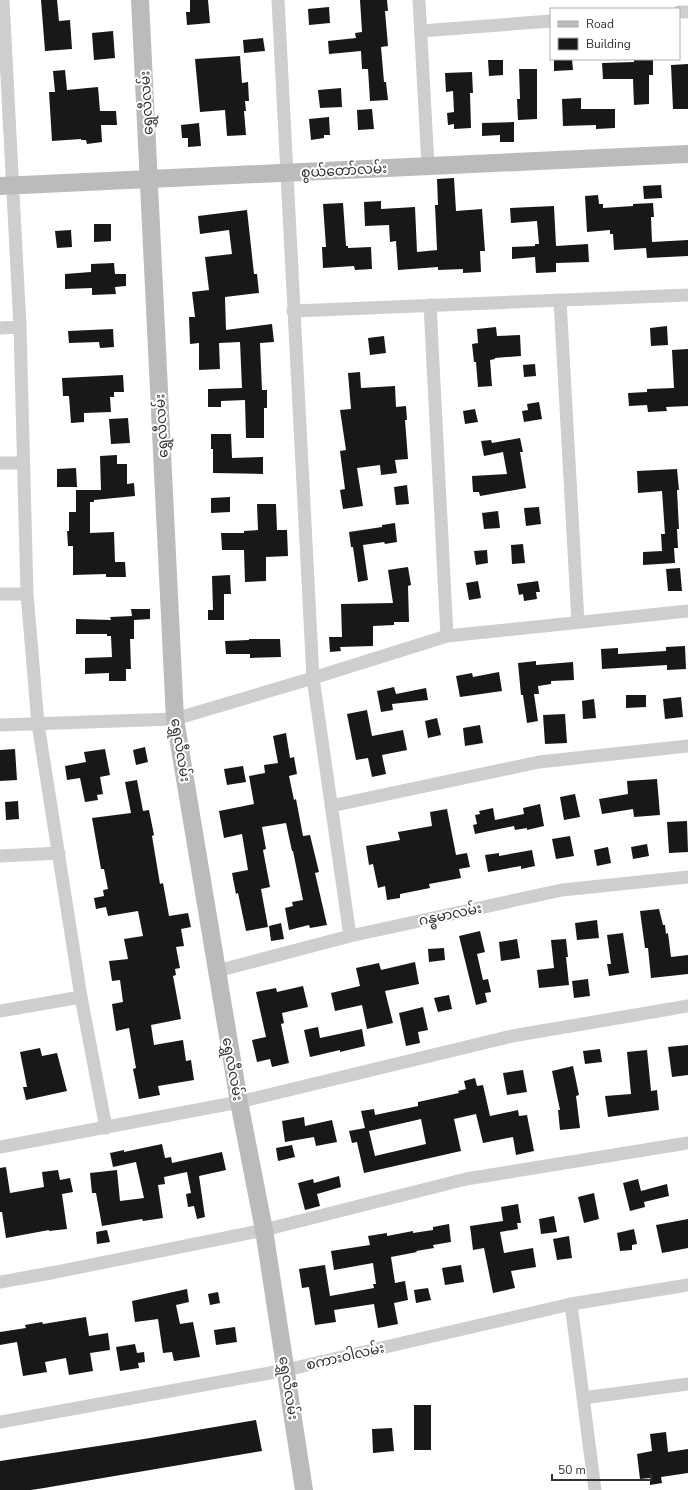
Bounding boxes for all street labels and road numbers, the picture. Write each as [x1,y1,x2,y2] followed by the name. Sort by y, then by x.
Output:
[134,70,160,136] street label: ရွှေလီလမ်း
[301,158,388,183] street label: စွယ်တော်လမ်း
[149,393,175,459] street label: ရွှေလီလမ်း
[164,717,196,784] street label: ရွှေလီလမ်း
[417,898,484,933] street label: ဂန္ဓမာလမ်း
[216,1036,248,1103] street label: ရွှေလီလမ်း
[304,1337,386,1375] street label: စကားဝါလမ်း
[272,1355,304,1422] street label: ရွှေလီလမ်း

